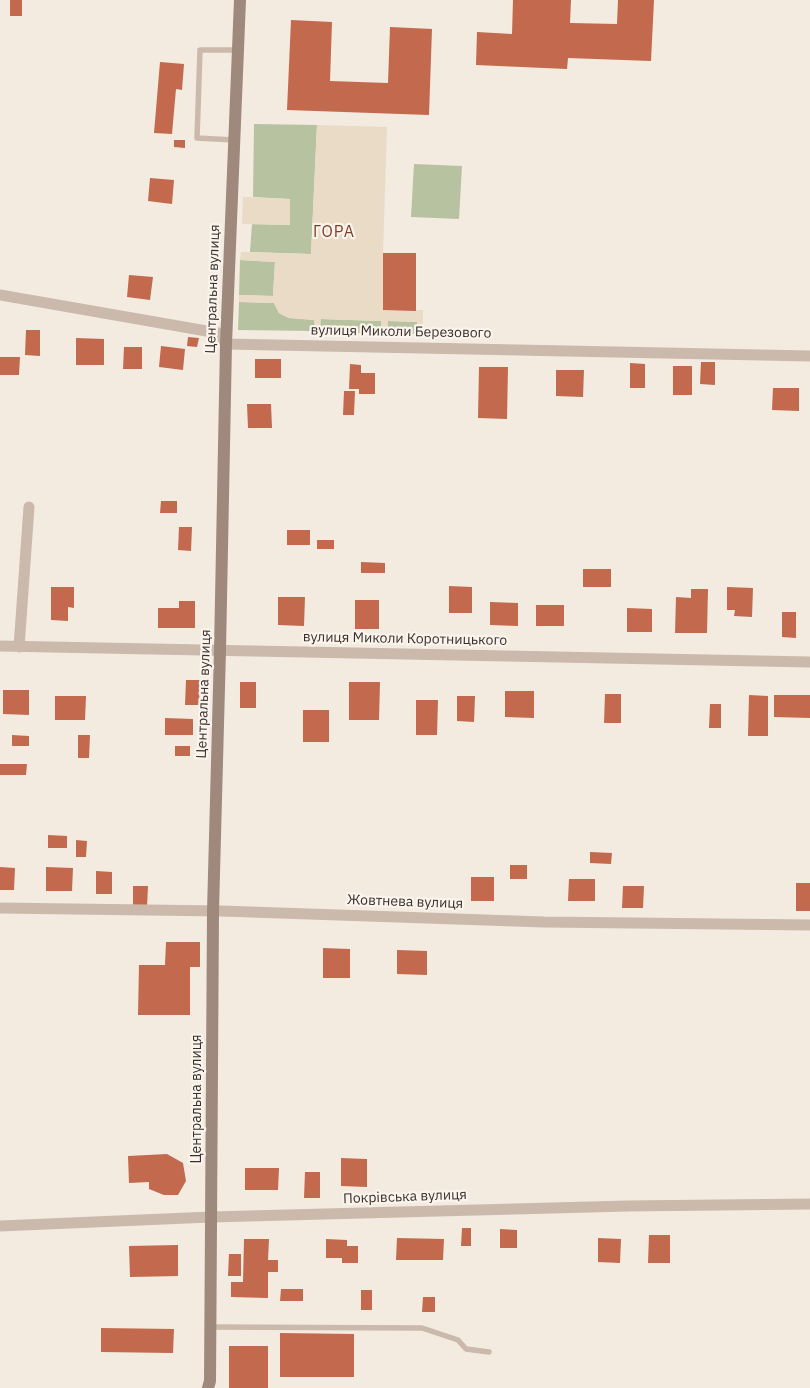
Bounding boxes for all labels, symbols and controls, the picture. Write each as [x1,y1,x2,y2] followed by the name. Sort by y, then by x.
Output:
[312,222,356,242] district label: ГОРА
[202,224,224,354] street label: Центральна вулиця
[311,322,491,342] street label: вулиця Миколи Березового
[193,629,215,759] street label: Центральна вулиця
[303,629,507,649] street label: вулиця Миколи Коротницького
[347,892,463,912] street label: Жовтнева вулиця
[189,1034,205,1164] street label: Центральна вулиця
[343,1186,467,1208] street label: Покрівська вулиця

